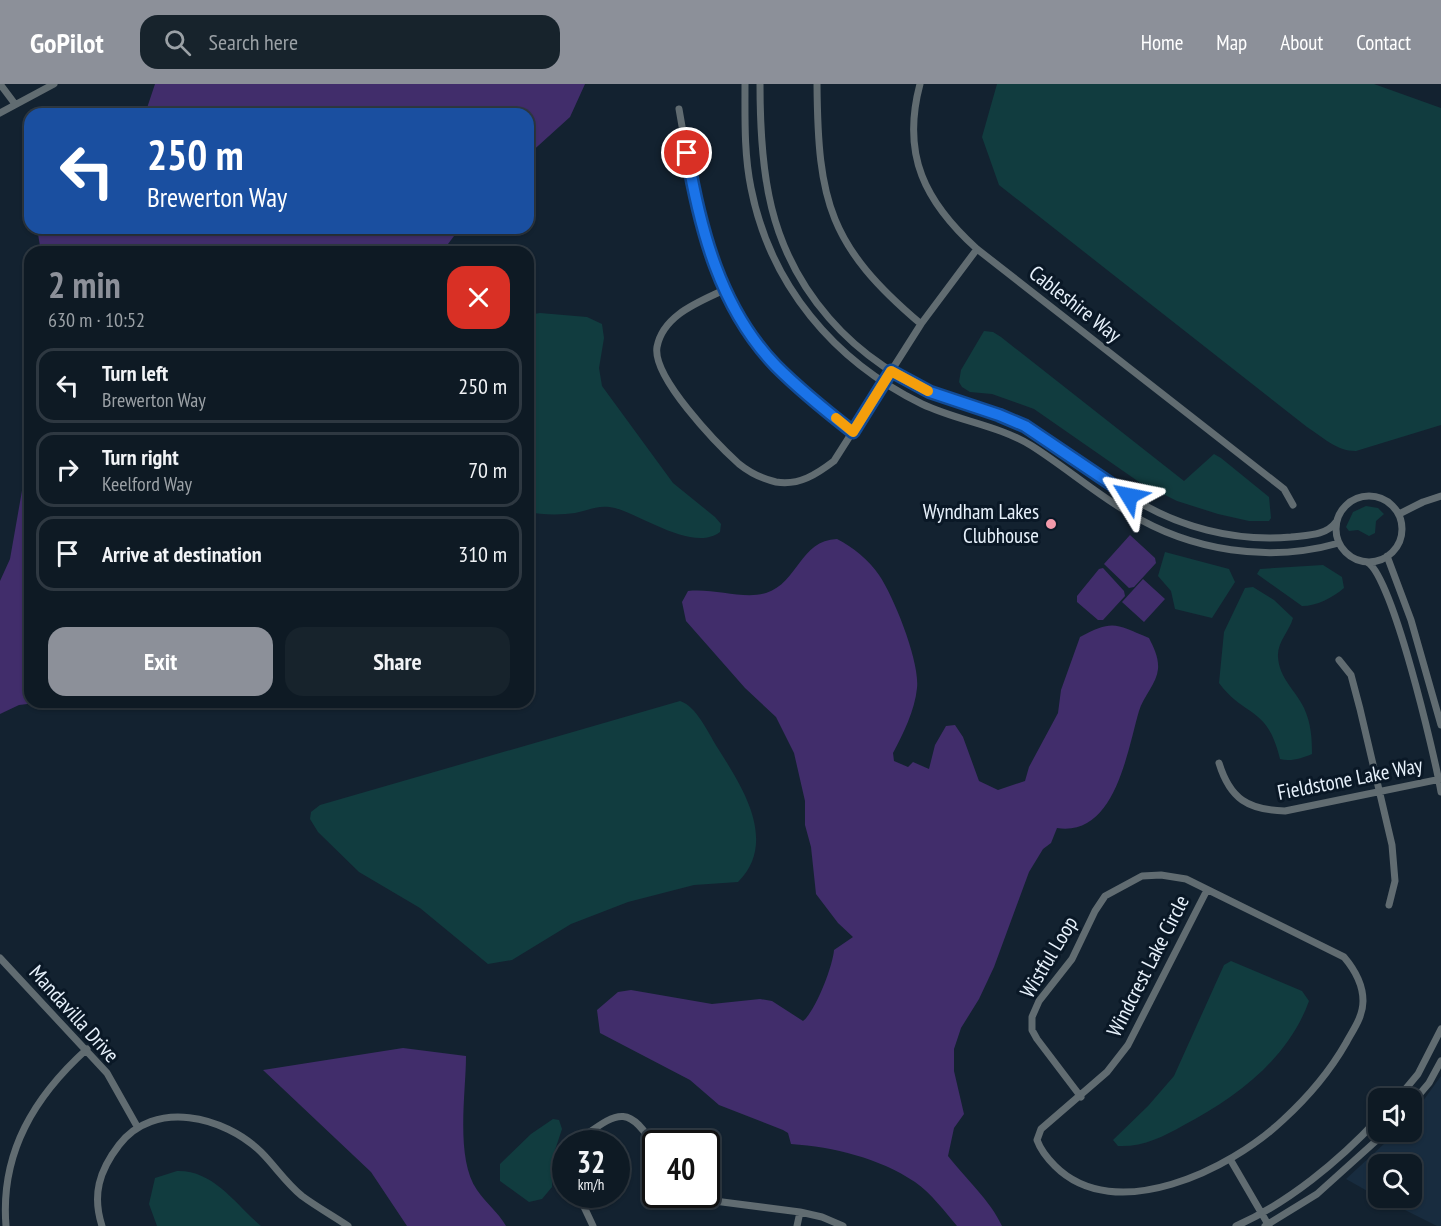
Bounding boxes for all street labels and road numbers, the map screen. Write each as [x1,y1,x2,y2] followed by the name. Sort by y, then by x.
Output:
[1024,259,1127,348] street label: Cableshire Way
[1275,751,1425,806] street label: Fieldstone Lake Way
[1100,891,1195,1041] street label: Windcrest Lake Circle
[1014,911,1083,1002] street label: Wistful Loop
[24,959,125,1068] street label: Mandavilla Drive

